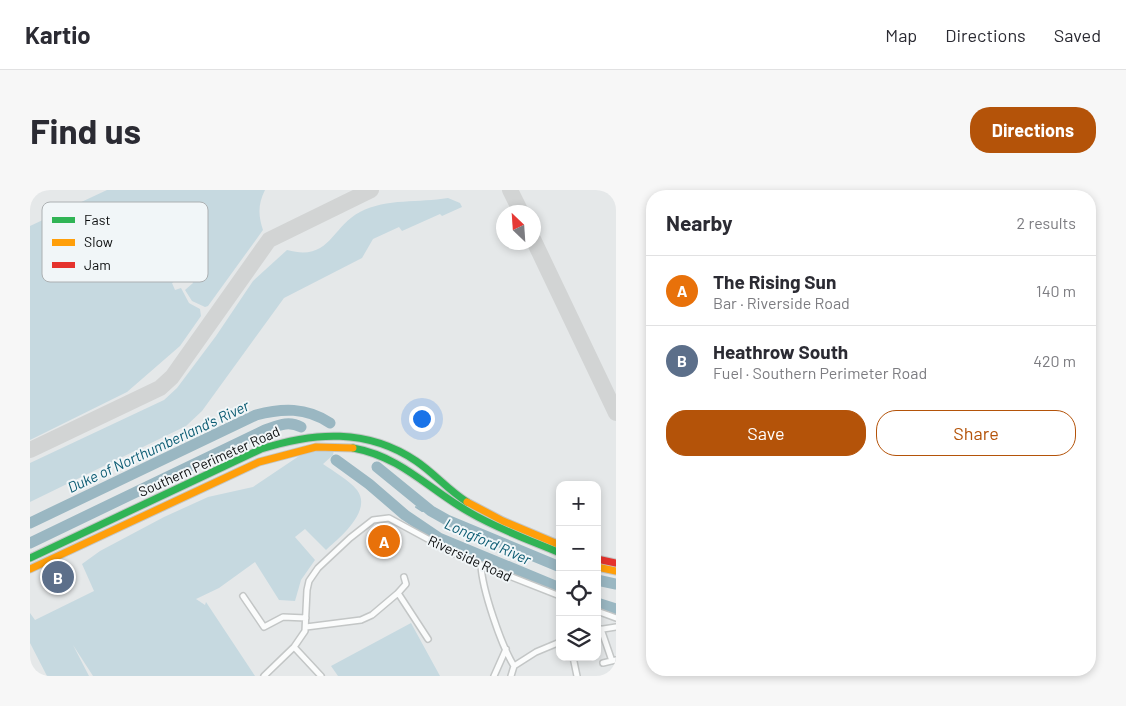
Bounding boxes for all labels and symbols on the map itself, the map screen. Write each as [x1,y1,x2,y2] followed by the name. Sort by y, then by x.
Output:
[42,202,208,282] legend
[496,205,541,250] north arrow
[84,211,110,228] text: Fast
[84,233,113,250] text: Slow
[84,256,111,273] text: Jam
[64,396,252,496] water label: Duke of Northumberland's River
[409,406,435,432] your location
[136,422,282,500] street label: Southern Perimeter Road
[442,514,535,568] water label: Longford River
[368,522,400,560] pin: A
[426,531,514,585] street label: Riverside Road
[42,558,74,596] pin: B

